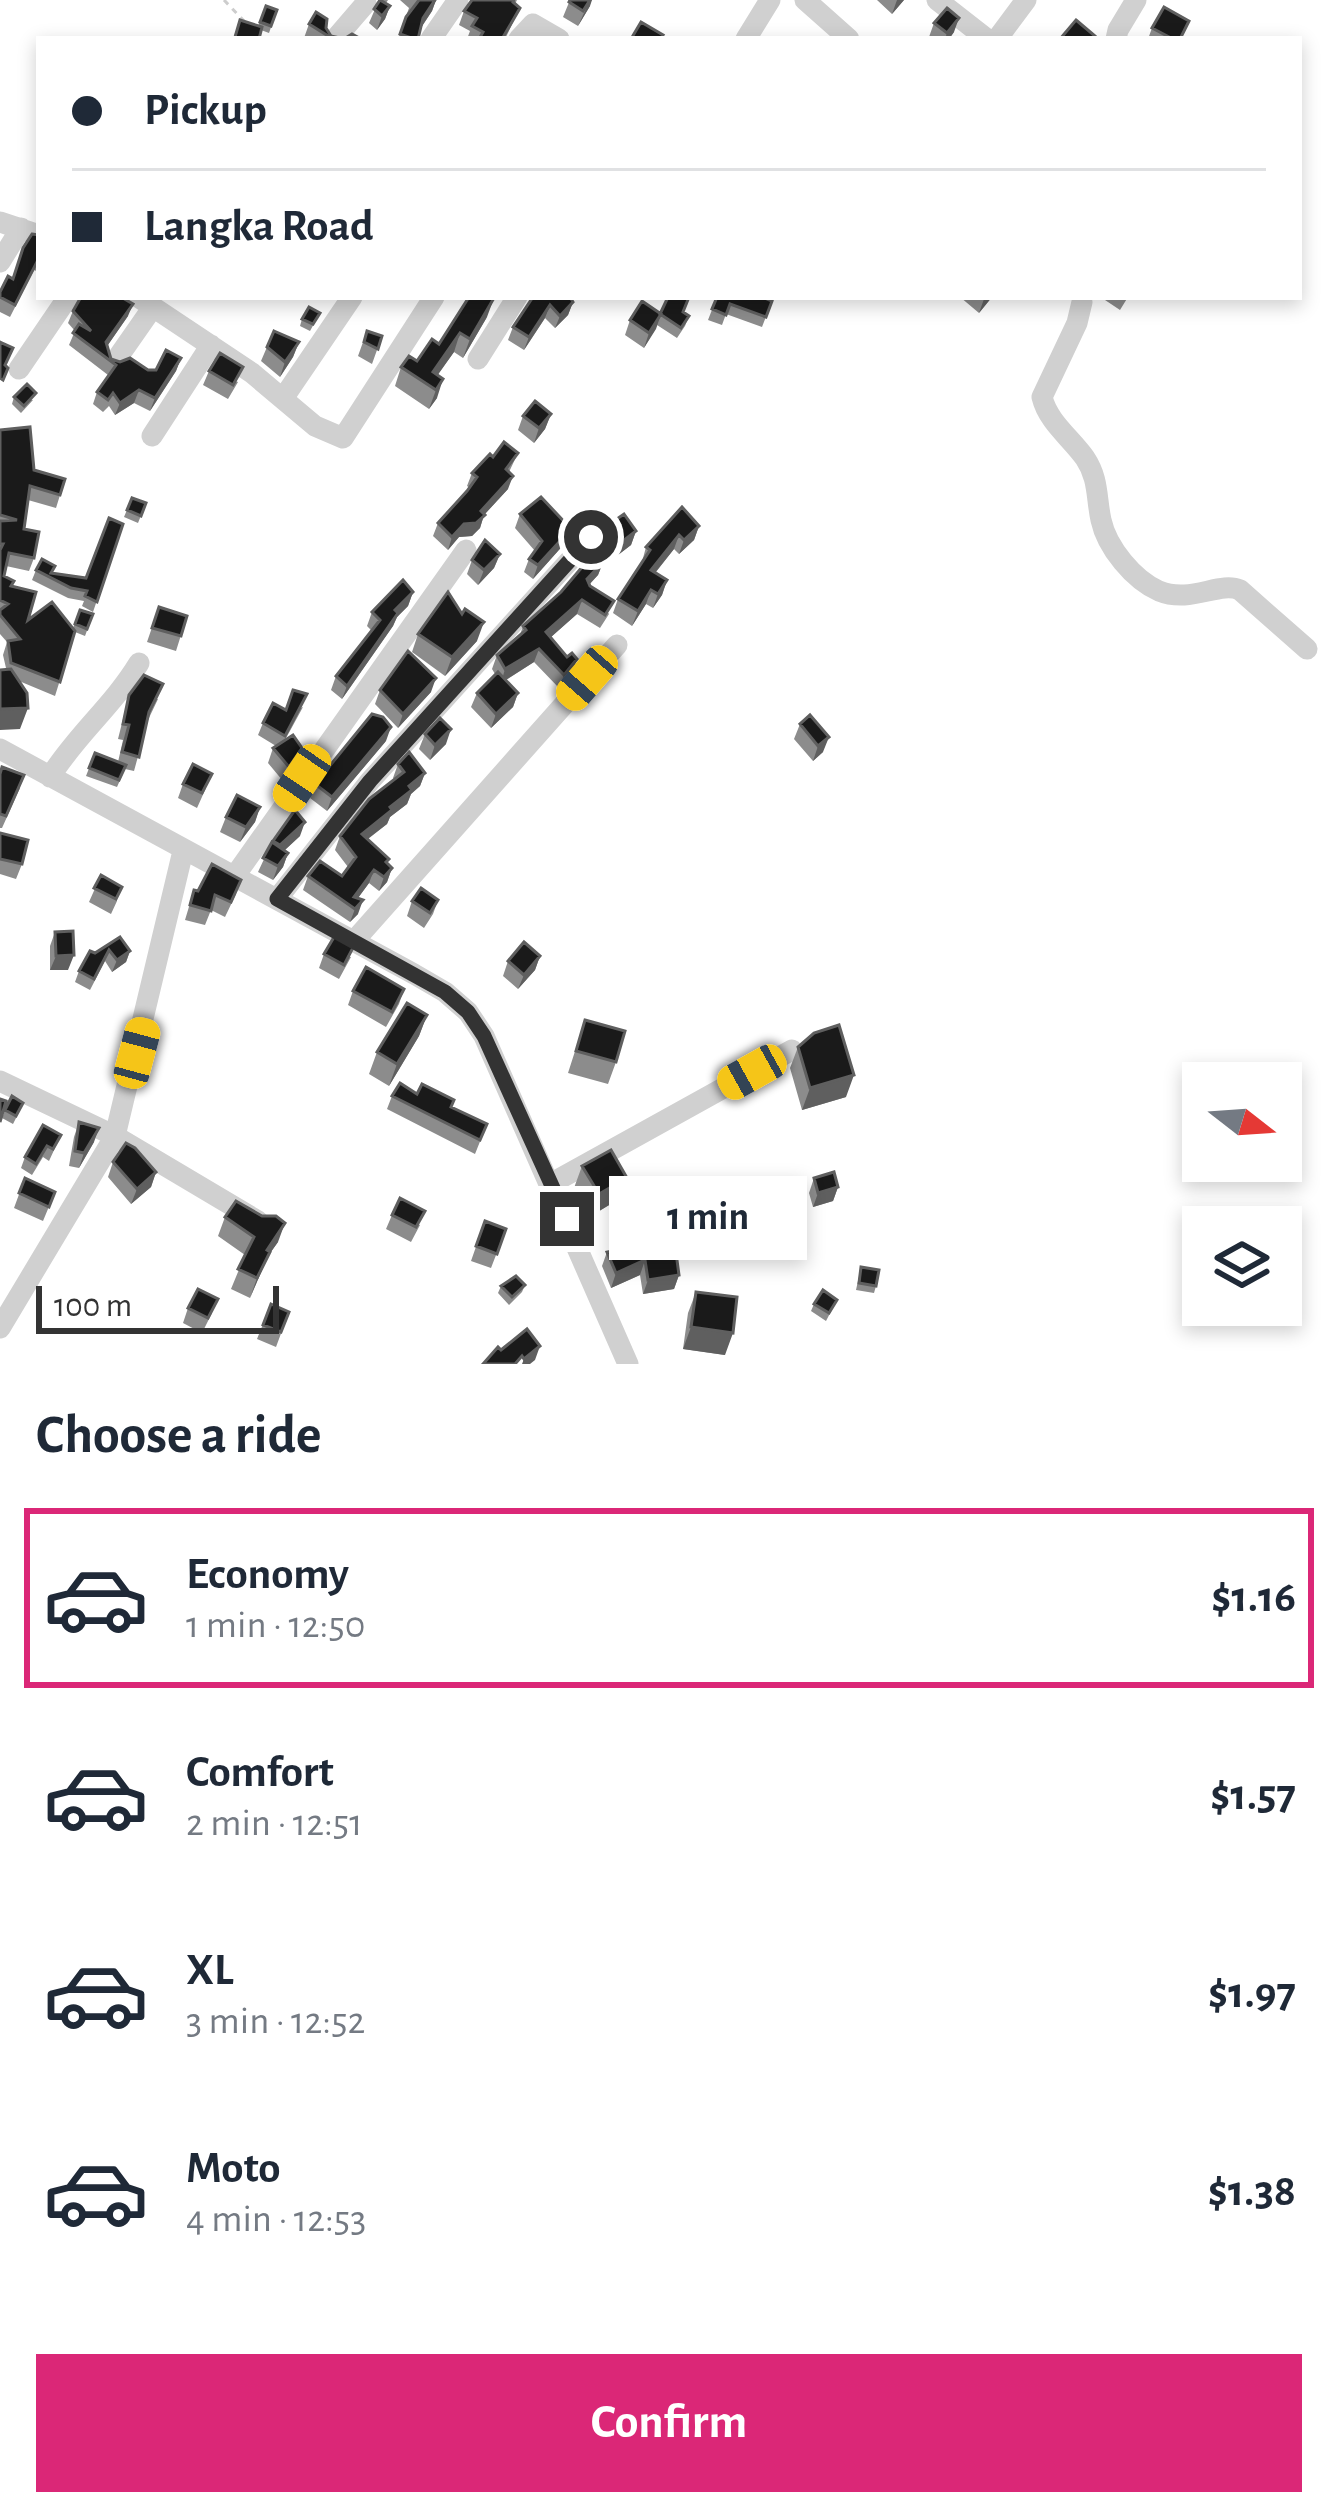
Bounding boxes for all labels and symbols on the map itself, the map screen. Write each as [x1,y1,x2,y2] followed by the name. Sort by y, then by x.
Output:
[564,510,618,564] route start
[550,639,624,717] car
[267,738,337,818] car
[110,1014,164,1092] car
[712,1039,792,1105] car
[1182,1062,1302,1182] north arrow
[609,1177,807,1261] callout: 1 min
[540,1192,594,1246] route end
[36,1280,279,1333] scale bar

